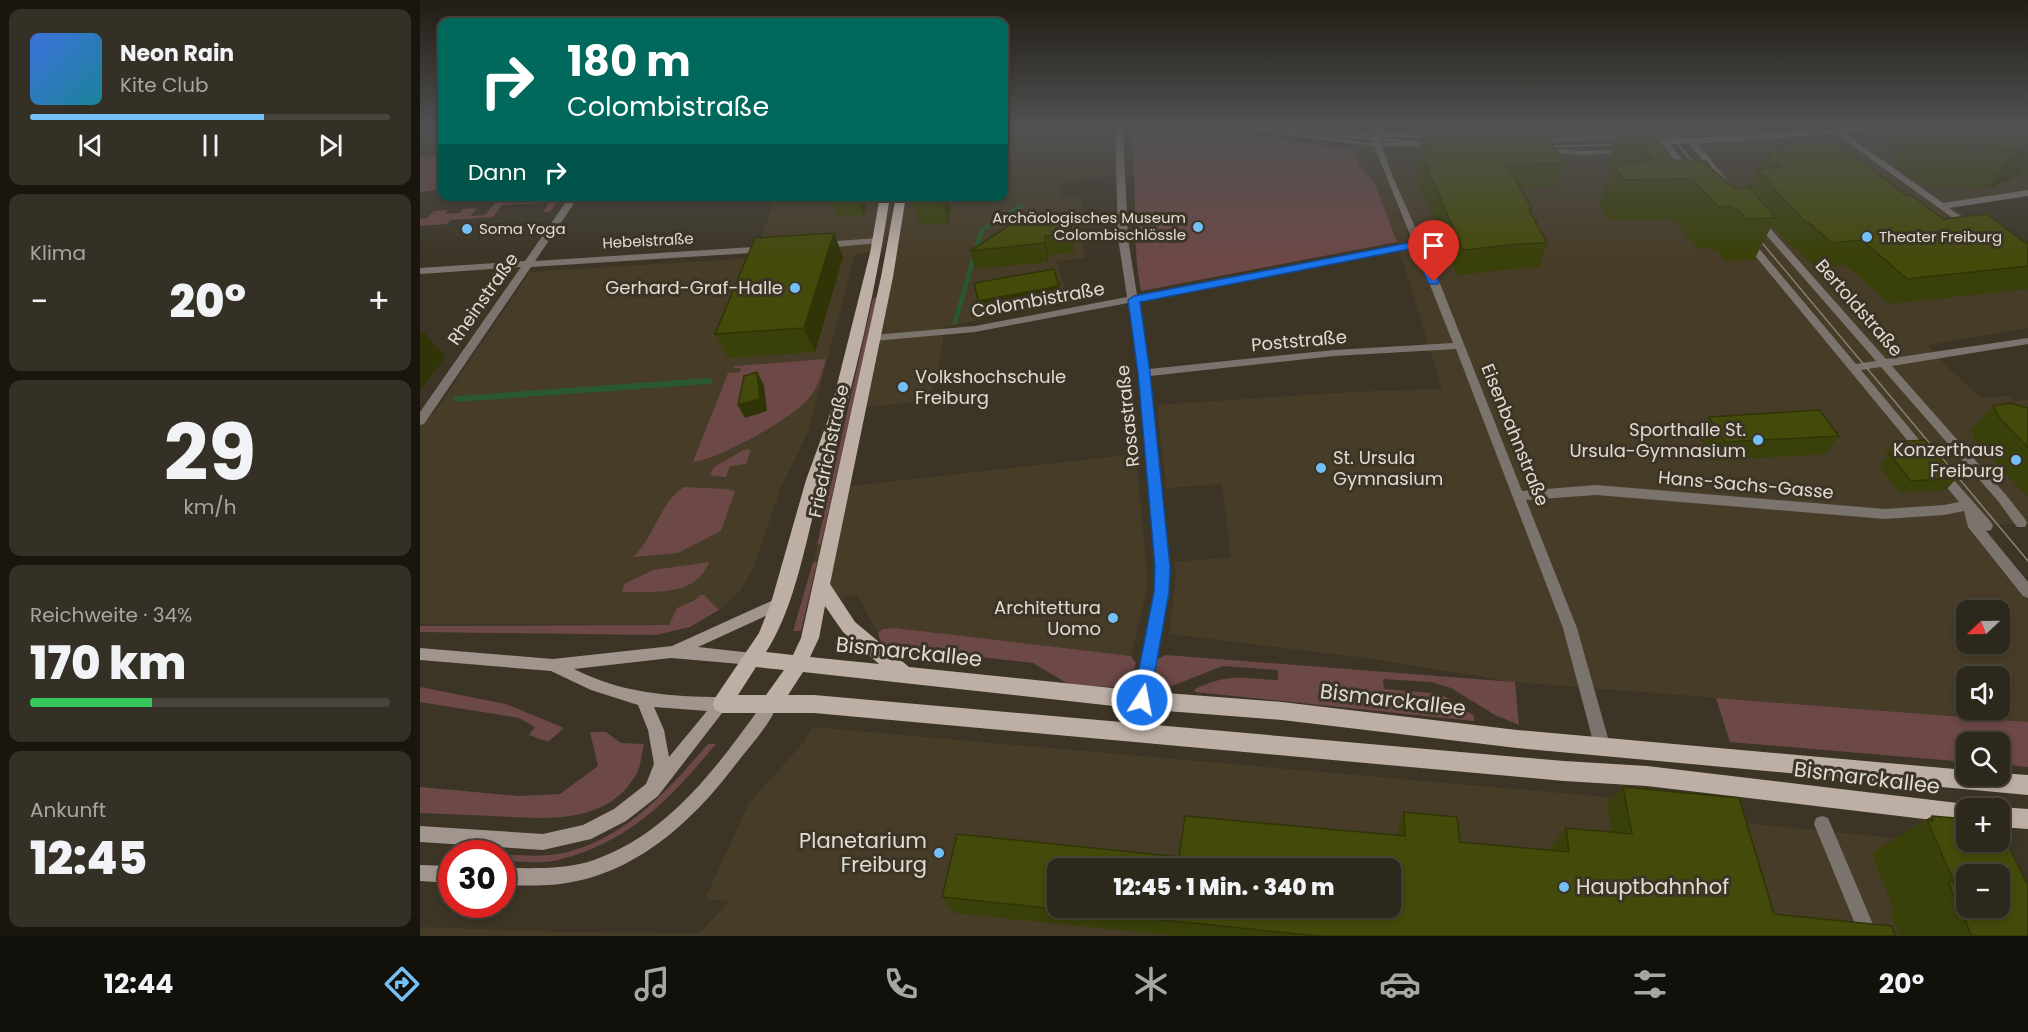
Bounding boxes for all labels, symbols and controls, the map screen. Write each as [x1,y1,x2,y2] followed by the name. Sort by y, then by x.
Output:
[567,32,691,91] text: 180 m
[120,38,234,69] text: Neon Rain
[468,42,546,120] icon: right
[120,71,209,99] text: Kite Club
[567,88,769,125] text: Colombistraße
[74,129,107,162] icon: previous
[194,129,227,162] icon: pause
[314,129,347,162] icon: next
[539,156,572,189] icon: right
[468,157,527,188] text: Dann
[992,207,1186,245] place label: Archäologisches Museum Colombischlössle
[479,218,566,239] place label: Soma Yoga
[1191,220,1205,234] marker: Archäologisches Museum Colombischlössle
[1408,220,1459,282] pin
[460,222,474,236] marker: Soma Yoga
[1879,226,2002,247] place label: Theater Freiburg
[602,228,694,253] street label: Hebelstraße
[1417,229,1450,262] icon: arrive
[1860,230,1874,244] marker: Theater Freiburg
[30,239,86,267] text: Klima
[441,247,524,350] street label: Rheinstraße
[1810,253,1909,362] street label: Bertoldstraße
[169,270,246,333] text: 20°
[605,275,783,300] place label: Gerhard-Graf-Halle
[969,275,1106,324] street label: Colombistraße
[30,278,48,325] text: −
[367,278,390,325] text: +
[788,281,802,295] marker: Gerhard-Graf-Halle
[1250,324,1348,357] street label: Poststraße
[1476,360,1555,510] street label: Eisenbahnstraße
[915,364,1066,410] place label: Volkshochschule Freiburg
[1110,364,1145,468] street label: Rosastraße
[896,380,910,394] marker: Volkshochschule Freiburg
[802,382,855,520] street label: Friedrichstraße
[164,398,256,507] text: 29
[1569,417,1746,463] place label: Sporthalle St. Ursula-Gymnasium
[1751,433,1765,447] marker: Sporthalle St. Ursula-Gymnasium
[1893,437,2004,483] place label: Konzerthaus Freiburg
[1333,445,1443,491] place label: St. Ursula Gymnasium
[2009,453,2023,467] marker: Konzerthaus Freiburg
[1314,461,1328,475] marker: St. Ursula Gymnasium
[1657,464,1835,505] street label: Hans-Sachs-Gasse
[183,493,237,521] text: km/h
[994,595,1101,641] place label: Architettura Uomo
[1956,600,2010,654] north arrow
[1956,600,2010,918] map controls
[30,601,192,629] text: Reichweite · 34%
[1106,611,1120,625] marker: Architettura Uomo
[835,629,984,674] street label: Bismarckallee
[30,632,186,695] text: 170 km
[1956,666,2010,720] button: sound
[1110,668,1174,732] position arrow
[1318,676,1468,723] street label: Bismarckallee
[1956,732,2010,786] button: search
[1792,754,1942,801] street label: Bismarckallee
[30,796,106,824] text: Ankunft
[1956,798,2010,852] button: +
[799,826,927,879] place label: Planetarium Freiburg
[30,827,147,890] text: 12:45
[438,840,516,918] speed limit sign: 30
[932,846,946,860] marker: Planetarium Freiburg
[1956,864,2010,918] button: −
[1114,872,1334,903] text: 12:45 · 1 Min. · 340 m
[1576,872,1729,901] place label: Hauptbahnhof
[1557,880,1571,894] marker: Hauptbahnhof
[381,963,423,1005] icon: directions
[631,963,673,1005] icon: music
[880,963,922,1005] icon: phone
[1130,963,1172,1005] icon: climate
[1379,963,1421,1005] icon: car
[1629,963,1671,1005] icon: filters
[104,965,174,1002] text: 12:44
[1879,965,1924,1002] text: 20°

